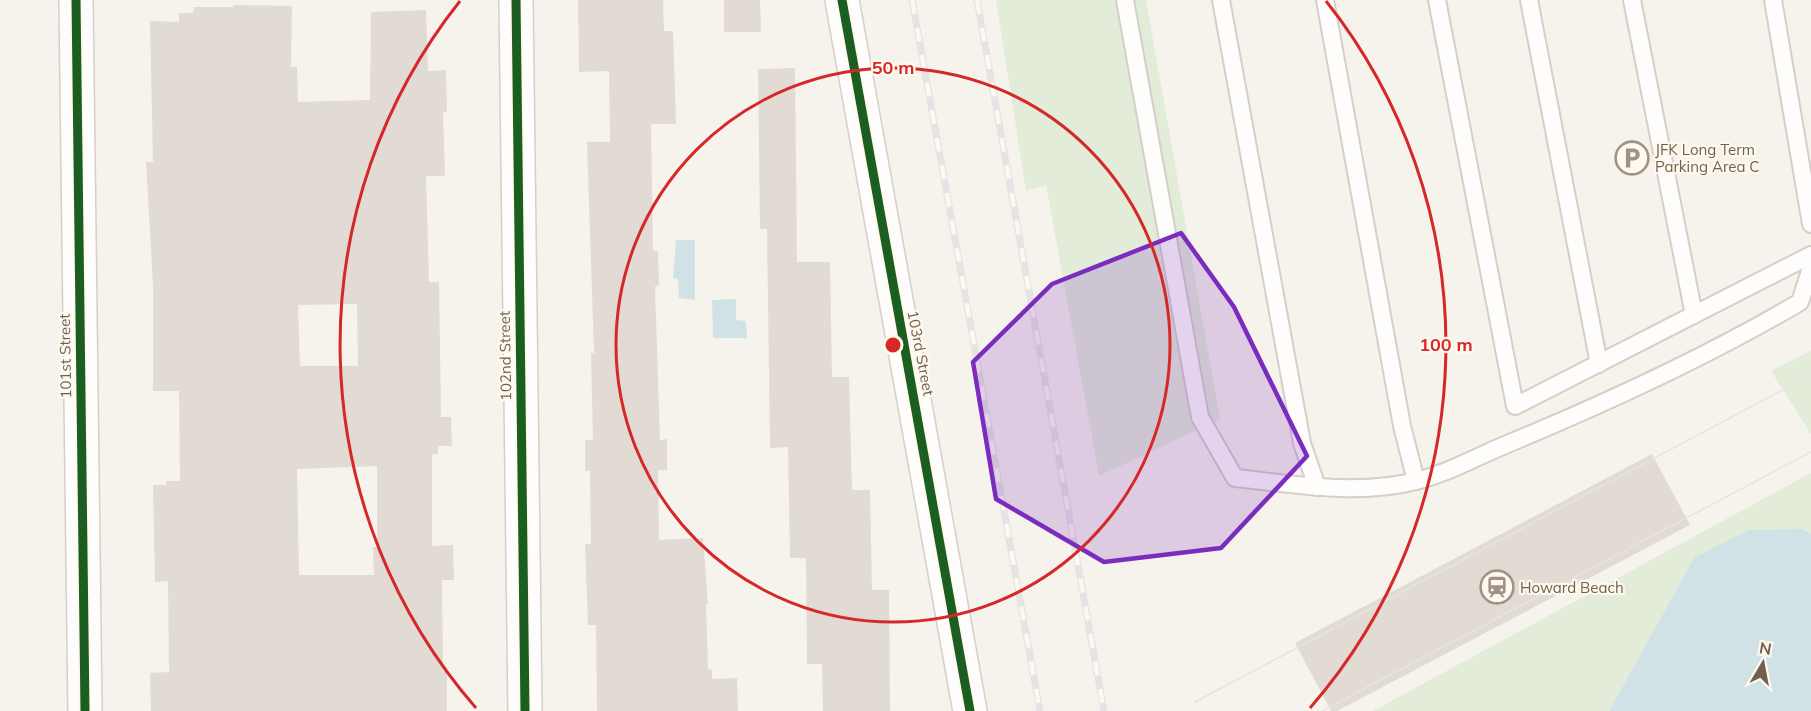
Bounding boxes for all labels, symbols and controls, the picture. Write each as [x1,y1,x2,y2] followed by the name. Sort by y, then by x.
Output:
[872,56,914,79] text: 50 m
[1614,140,1650,176] parking icon: JFK Long Term Parking Area C
[1655,140,1760,176] place label: JFK Long Term Parking Area C
[903,309,939,397] street label: 103rd Street
[495,311,515,401] street label: 102nd Street
[55,313,75,399] street label: 101st Street
[1419,333,1473,356] text: 100 m
[883,335,903,355] centre of rings
[1479,569,1515,605] station icon: Howard Beach
[1520,578,1624,597] place label: Howard Beach
[1733,633,1793,693] north arrow
[1758,637,1773,659] text: N

